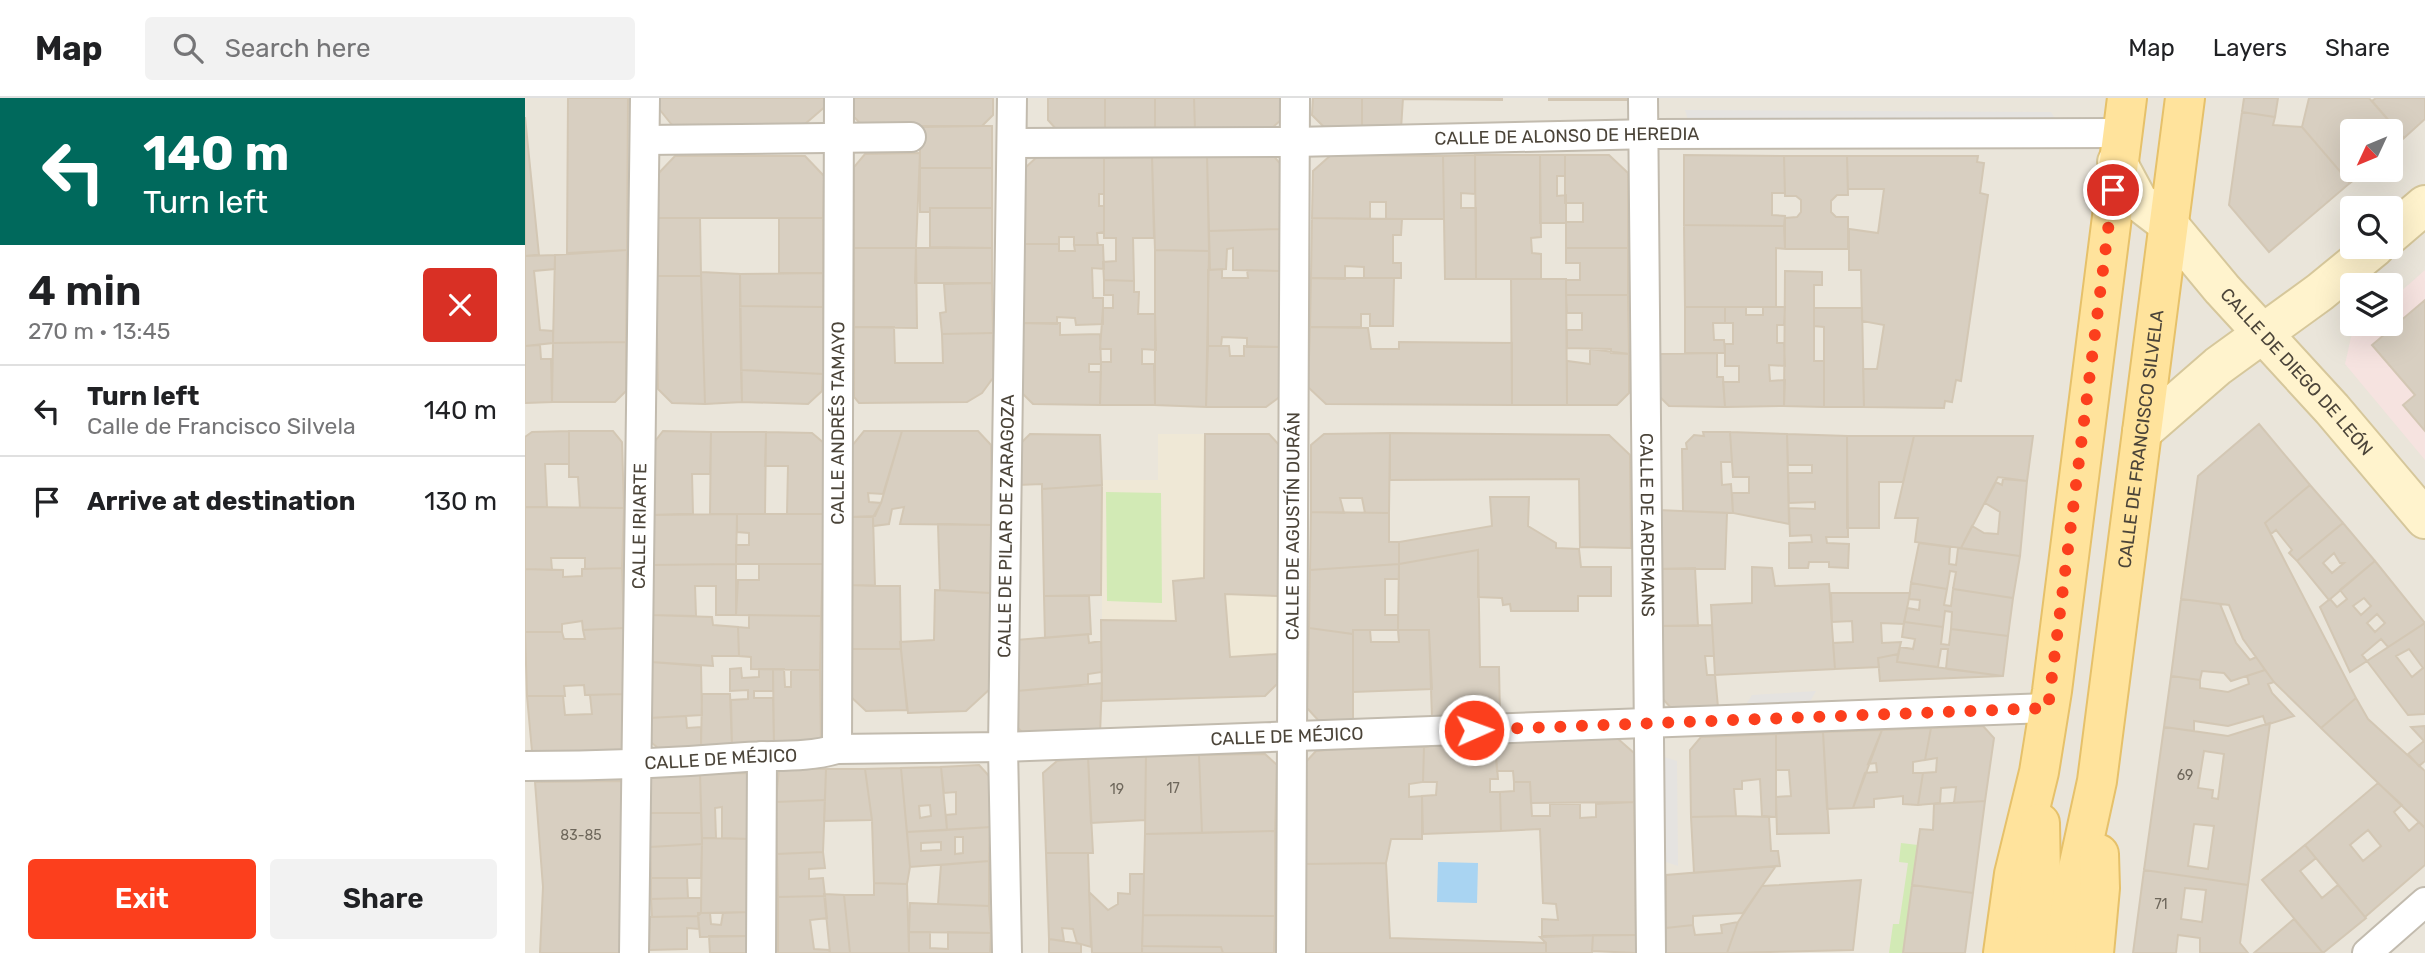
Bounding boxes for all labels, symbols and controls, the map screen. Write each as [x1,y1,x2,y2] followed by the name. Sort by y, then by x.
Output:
[145,17,635,80] search box
[35,29,103,68] text: Map
[169,29,207,67] icon: search
[225,33,370,64] text: Search here
[2128,34,2175,62] text: Map
[2213,34,2287,62] text: Layers
[2325,34,2390,62] text: Share
[2340,119,2403,182] north arrow
[2340,119,2403,336] map controls
[1434,123,1699,150] street label: CALLE DE ALONSO DE HEREDIA
[143,124,289,182] text: 140 m
[28,126,119,217] icon: left
[2083,160,2143,220] pin
[2094,171,2132,209] icon: arrive
[143,183,268,221] text: Turn left
[2340,196,2403,259] button: search
[28,266,142,316] text: 4 min
[423,268,497,342] button: close
[2340,273,2403,336] button: layers
[2216,283,2377,460] street label: CALLE DE DIEGO DE LEÓN
[2114,309,2169,570] street label: CALLE DE FRANCISCO SILVELA
[28,317,170,345] text: 270 m · 13:45
[827,321,849,525] street label: CALLE ANDRÉS TAMAYO
[87,381,199,412] text: Turn left
[28,392,66,430] icon: left
[993,394,1019,658] street label: CALLE DE PILAR DE ZARAGOZA
[424,395,497,426] text: 140 m
[87,412,356,440] text: Calle de Francisco Silvela
[1281,412,1305,640] street label: CALLE DE AGUSTÍN DURÁN
[1635,433,1659,617] street label: CALLE DE ARDEMANS
[628,463,651,589] street label: CALLE IRIARTE
[28,483,66,521] icon: arrive
[87,486,355,517] text: Arrive at destination
[424,486,497,517] text: 130 m
[1437,693,1511,767] position arrow
[1210,723,1364,750] street label: CALLE DE MÉJICO
[644,744,798,774] street label: CALLE DE MÉJICO
[2177,767,2193,784] house number: 69
[1166,780,1180,797] house number: 17
[1110,781,1124,798] house number: 19
[560,827,602,844] house number: 83-85
[28,859,256,939] button: Exit
[270,859,497,939] button: Share
[2154,896,2168,913] house number: 71

